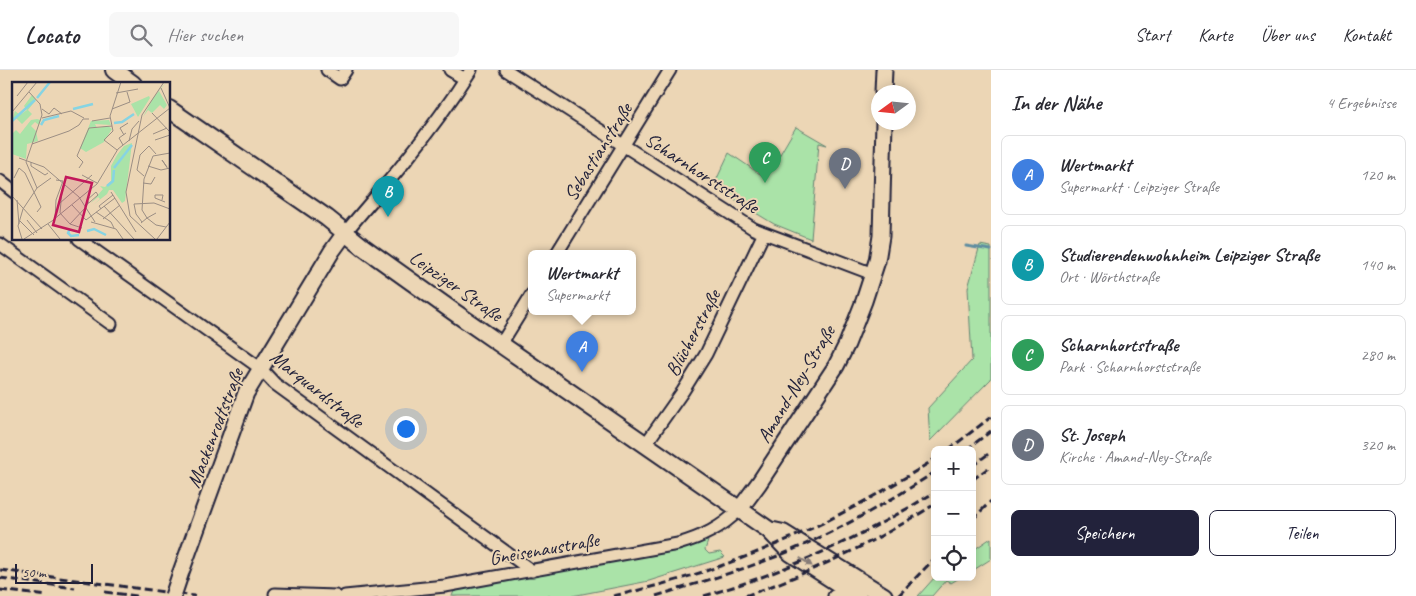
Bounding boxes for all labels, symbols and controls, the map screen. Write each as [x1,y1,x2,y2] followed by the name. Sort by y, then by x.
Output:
[109,12,459,57] search box
[25,20,79,50] text: Locato
[127,21,155,49] icon: search
[167,23,243,47] text: Hier suchen
[1135,24,1170,46] text: Start
[1198,24,1233,46] text: Karte
[1261,24,1315,46] text: Über uns
[1343,24,1391,46] text: Kontakt
[12,82,170,240] inset map
[871,85,916,130] north arrow
[1011,90,1101,116] text: In der Nähe
[1327,93,1396,113] text: 4 Ergebnisse
[558,97,639,206] street label: Sebastianstraße
[640,127,765,220] street label: Scharnhorststraße
[749,142,781,183] pin: C
[829,148,861,189] pin: D
[1059,153,1131,177] text: Wertmarkt
[1024,165,1032,185] text: A
[1361,165,1395,185] text: 120 m
[372,176,404,217] pin: B
[1059,177,1219,197] text: Supermarkt · Leipziger Straße
[1059,243,1319,267] text: Studierendenwohnheim Leipziger Straße
[405,245,509,328] street label: Leipziger Straße
[528,250,636,315] popup
[1024,255,1032,275] text: B
[1361,255,1395,275] text: 140 m
[546,261,618,285] text: Wertmarkt
[1059,267,1159,287] text: Ort · Wörthstraße
[660,284,727,381] street label: Blücherstraße
[546,285,609,305] text: Supermarkt
[751,319,842,447] street label: Amand-Ney-Straße
[566,331,598,372] pin: A
[1059,333,1178,357] text: Scharnhortstraße
[265,345,370,434] street label: Marquardstraße
[1024,345,1032,365] text: C
[1361,345,1395,365] text: 280 m
[1059,357,1200,377] text: Park · Scharnhorststraße
[181,363,250,491] street label: Mackenrodtstraße
[393,416,419,442] your location
[1059,423,1125,447] text: St. Joseph
[1023,435,1033,455] text: D
[1361,435,1395,455] text: 320 m
[931,446,976,581] map controls
[931,446,976,491] button: +
[1059,447,1211,467] text: Kirche · Amand-Ney-Straße
[931,491,976,536] button: −
[1011,510,1199,556] button: Speichern
[1209,510,1396,556] button: Teilen
[487,527,602,571] street label: Gneisenaustraße
[931,536,976,581] button: locate
[799,557,812,567] one-way arrow
[15,561,92,584] scale bar
[22,564,46,581] text: 50 m

